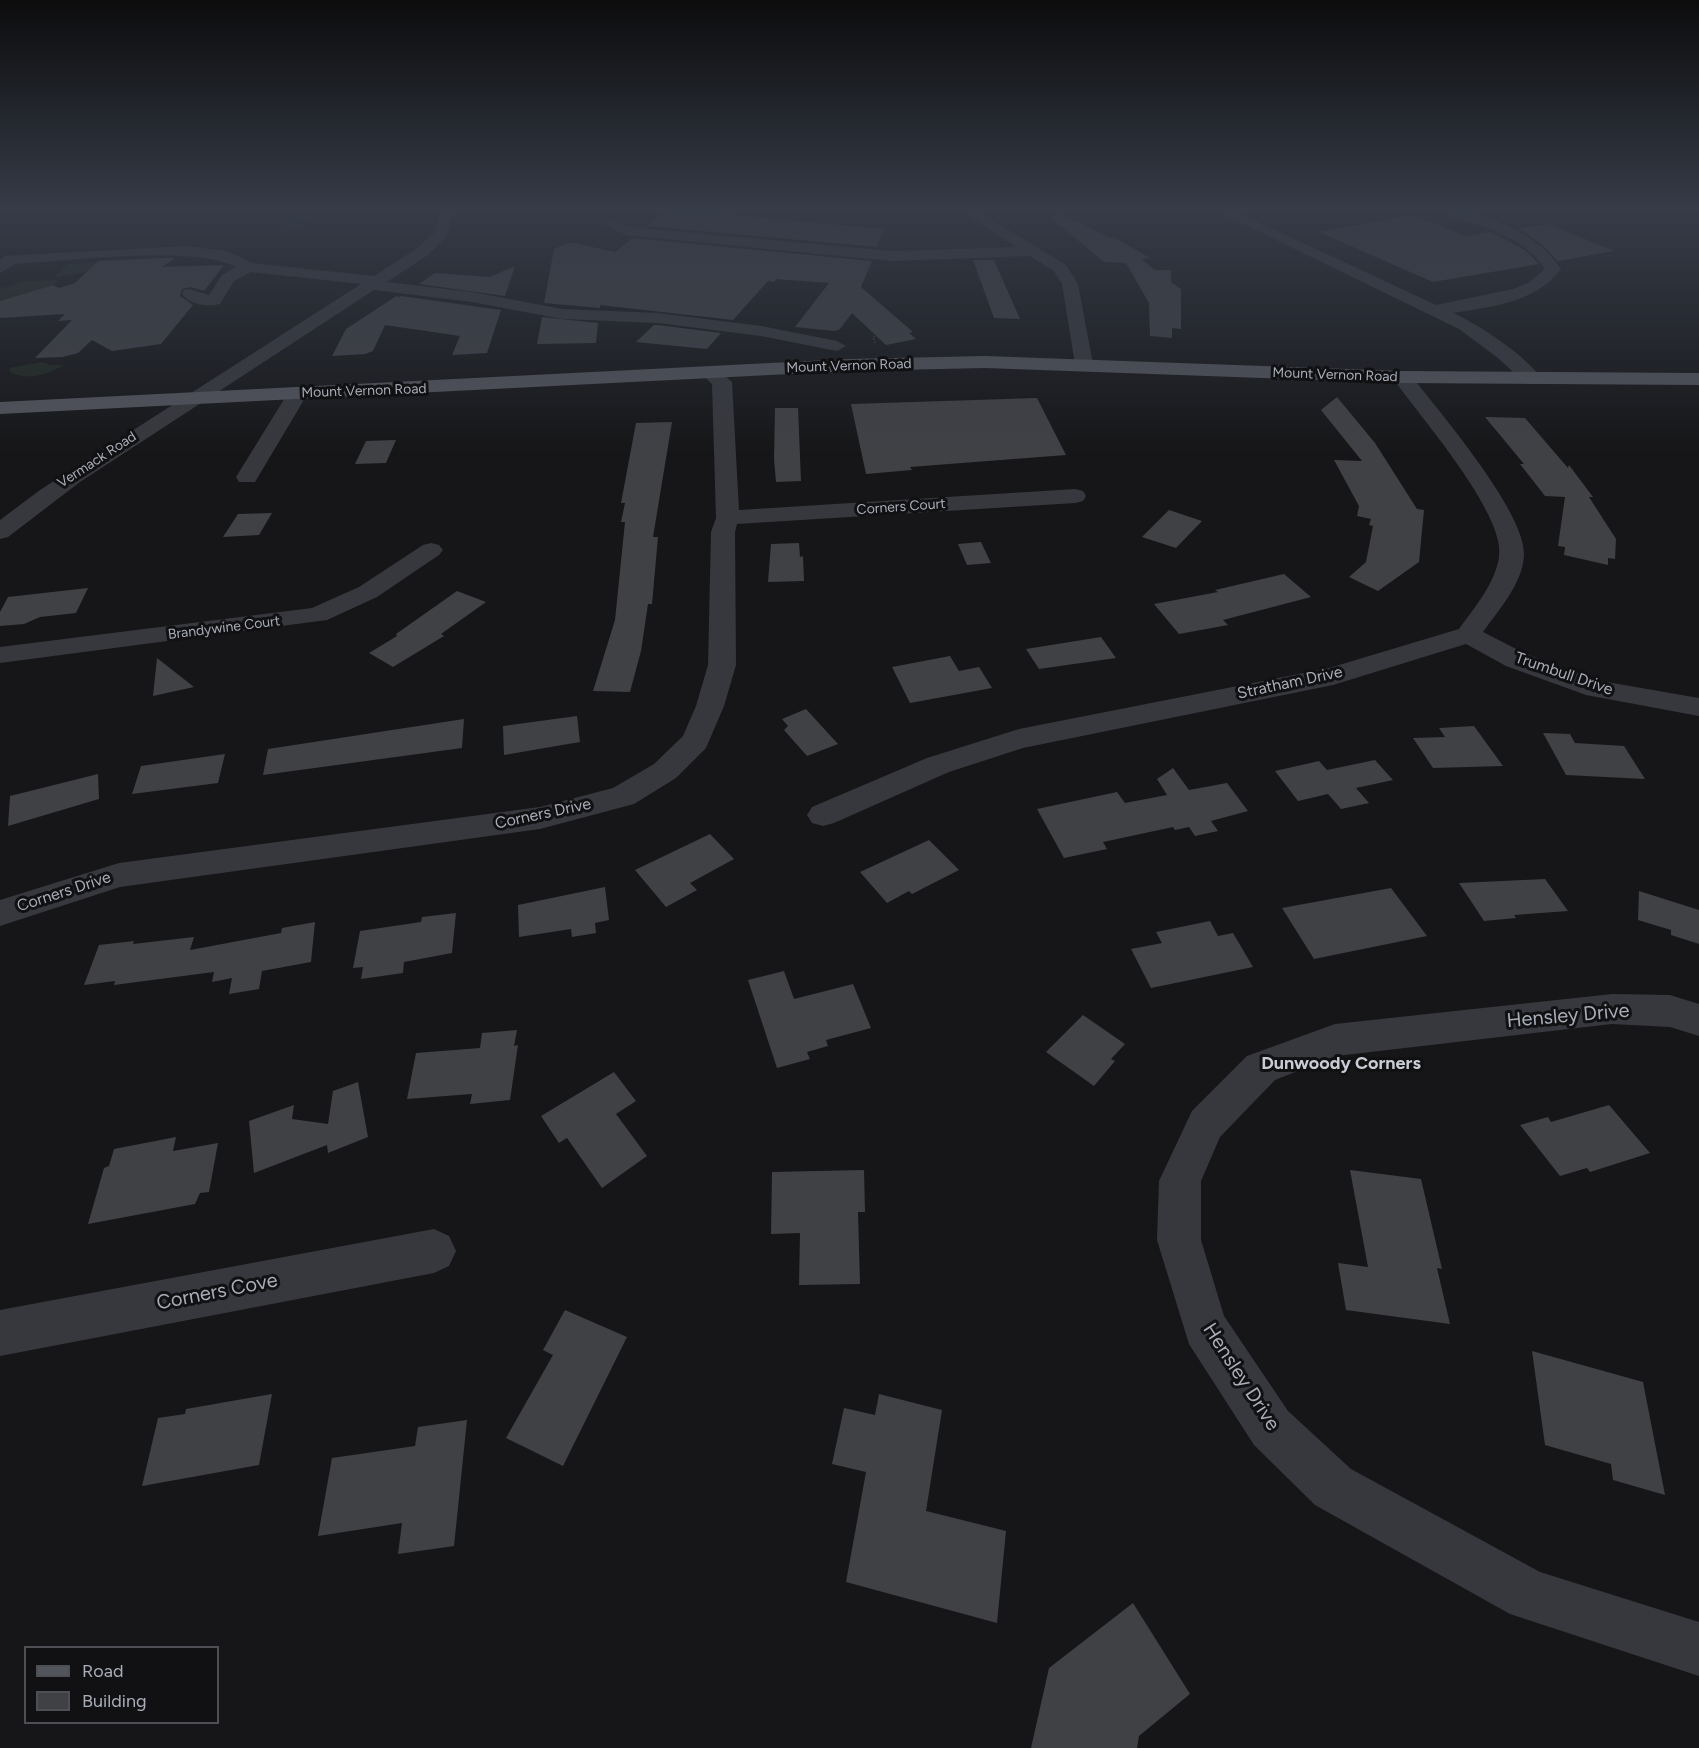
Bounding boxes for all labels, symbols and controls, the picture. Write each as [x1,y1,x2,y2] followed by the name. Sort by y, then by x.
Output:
[786,355,912,377] street label: Mount Vernon Road
[1272,364,1398,386] street label: Mount Vernon Road
[301,380,427,402] street label: Mount Vernon Road
[54,428,140,492] street label: Vermack Road
[856,496,946,518] street label: Corners Court
[167,613,281,643] street label: Brandywine Court
[1512,648,1616,700] street label: Trumbull Drive
[1236,662,1344,704] street label: Stratham Drive
[493,794,593,834] street label: Corners Drive
[15,868,113,916] street label: Corners Drive
[1506,999,1630,1033] street label: Hensley Drive
[1261,1053,1421,1075] district label: Dunwoody Corners
[154,1269,280,1315] street label: Corners Cove
[1197,1319,1285,1435] street label: Hensley Drive
[24,1646,219,1724] legend
[82,1660,123,1682] text: Road
[82,1690,147,1712] text: Building

